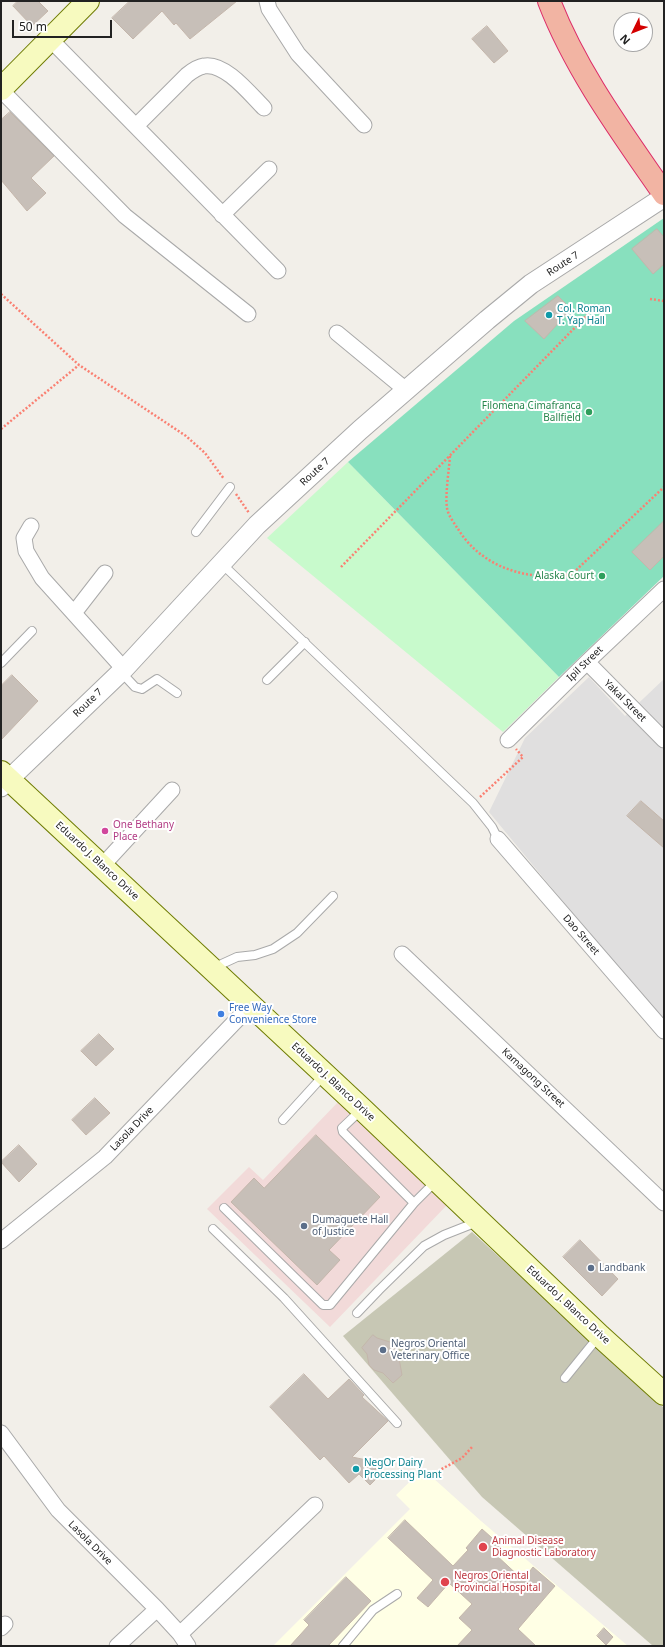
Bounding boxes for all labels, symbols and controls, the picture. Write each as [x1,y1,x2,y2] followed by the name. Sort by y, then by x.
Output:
[14,12,114,38] scale bar
[613,12,653,52] north arrow
[19,18,47,35] text: 50 m
[616,31,633,48] text: N
[545,249,581,279] street label: Route 7
[557,303,611,326] place label: Col. Roman T. Yap Hall
[544,310,554,320] marker: Col. Roman T. Yap Hall
[482,400,581,424] place label: Filomena Cimafranca Ballfield
[584,407,594,417] marker: Filomena Cimafranca Ballfield
[298,455,332,489] street label: Route 7
[535,570,594,582] place label: Alaska Court
[597,571,607,581] marker: Alaska Court
[565,644,605,684] street label: Ipil Street
[601,677,649,725] street label: Yakal Street
[71,686,105,720] street label: Route 7
[53,819,141,903] street label: Eduardo J. Blanco Drive
[113,819,174,842] place label: One Bethany Place
[100,826,110,836] marker: One Bethany Place
[560,912,602,958] street label: Dao Street
[229,1002,317,1026] place label: Free Way Convenience Store
[216,1009,226,1019] marker: Free Way Convenience Store
[289,1040,377,1124] street label: Eduardo J. Blanco Drive
[499,1046,567,1110] street label: Kamagong Street
[108,1104,156,1154] street label: Lasola Drive
[312,1214,388,1238] place label: Dumaguete Hall of Justice
[299,1221,309,1231] marker: Dumaguete Hall of Justice
[599,1262,645,1274] place label: Landbank
[524,1263,612,1347] street label: Eduardo J. Blanco Drive
[586,1263,596,1273] marker: Landbank
[391,1338,470,1362] place label: Negros Oriental Veterinary Office
[378,1345,388,1355] marker: Negros Oriental Veterinary Office
[364,1457,442,1480] place label: NegOr Dairy Processing Plant
[351,1464,361,1474] marker: NegOr Dairy Processing Plant
[66,1519,114,1567] street label: Lasola Drive
[492,1535,596,1558] place label: Animal Disease Diagnostic Laboratory
[477,1541,489,1553] marker: Animal Disease Diagnostic Laboratory
[454,1570,541,1594] place label: Negros Oriental Provincial Hospital
[439,1576,451,1588] marker: Negros Oriental Provincial Hospital

